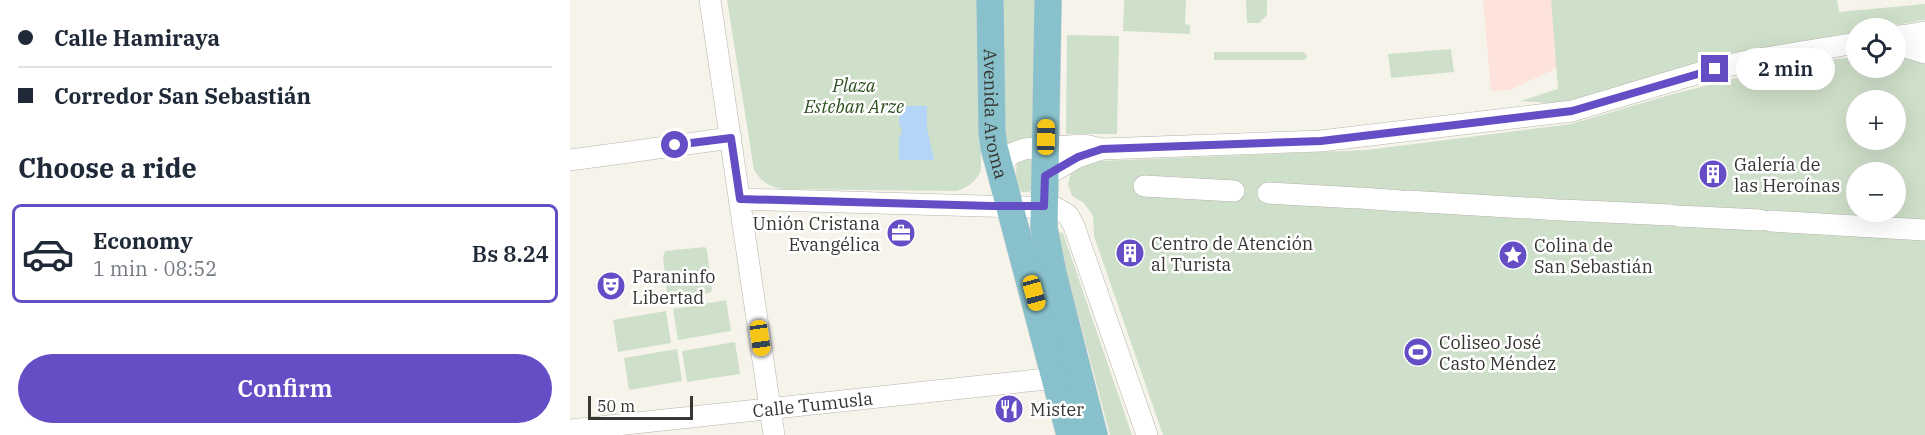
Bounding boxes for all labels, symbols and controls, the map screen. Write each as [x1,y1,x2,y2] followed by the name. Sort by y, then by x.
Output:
[1846,18,1906,222] map controls
[1846,18,1906,78] button: locate
[54,23,220,52] text: Calle Hamiraya
[979,48,1013,181] street label: Avenida Aroma
[1736,48,1835,90] callout: 2 min
[1701,55,1728,82] route end
[1758,55,1813,82] text: 2 min
[803,74,904,118] park label: Plaza Esteban Arze
[54,81,311,110] text: Corredor San Sebastián
[1846,90,1906,150] button: +
[1037,119,1055,155] car
[661,131,688,158] route start
[18,150,197,185] text: Choose a ride
[1734,153,1840,197] place label: Galería de las Heroínas
[1697,158,1729,190] building icon: Galería de las Heroínas
[1846,162,1906,222] button: −
[753,212,880,256] place label: Unión Cristana Evangélica
[885,217,917,249] office icon: Unión Cristana Evangélica
[93,226,193,255] text: Economy
[21,227,75,281] icon: car
[1151,232,1313,276] place label: Centro de Atención al Turista
[1534,234,1653,278] place label: Colina de San Sebastián
[1114,237,1146,269] building icon: Centro de Atención al Turista
[472,239,549,268] text: Bs 8.24
[1497,239,1529,271] place icon: Colina de San Sebastián
[93,255,217,282] text: 1 min · 08:52
[632,265,715,309] place label: Paraninfo Libertad
[595,270,627,302] theatre icon: Paraninfo Libertad
[1021,273,1047,313] car
[749,319,771,357] car
[1439,331,1556,375] place label: Coliseo José Casto Méndez
[1402,336,1434,368] sports icon: Coliseo José Casto Méndez
[18,354,552,423] button: Confirm
[751,386,874,422] street label: Calle Tumusla
[588,393,693,420] scale bar
[993,393,1025,425] restaurant icon: Mister
[597,396,635,416] text: 50 m
[1030,398,1084,421] place label: Mister

